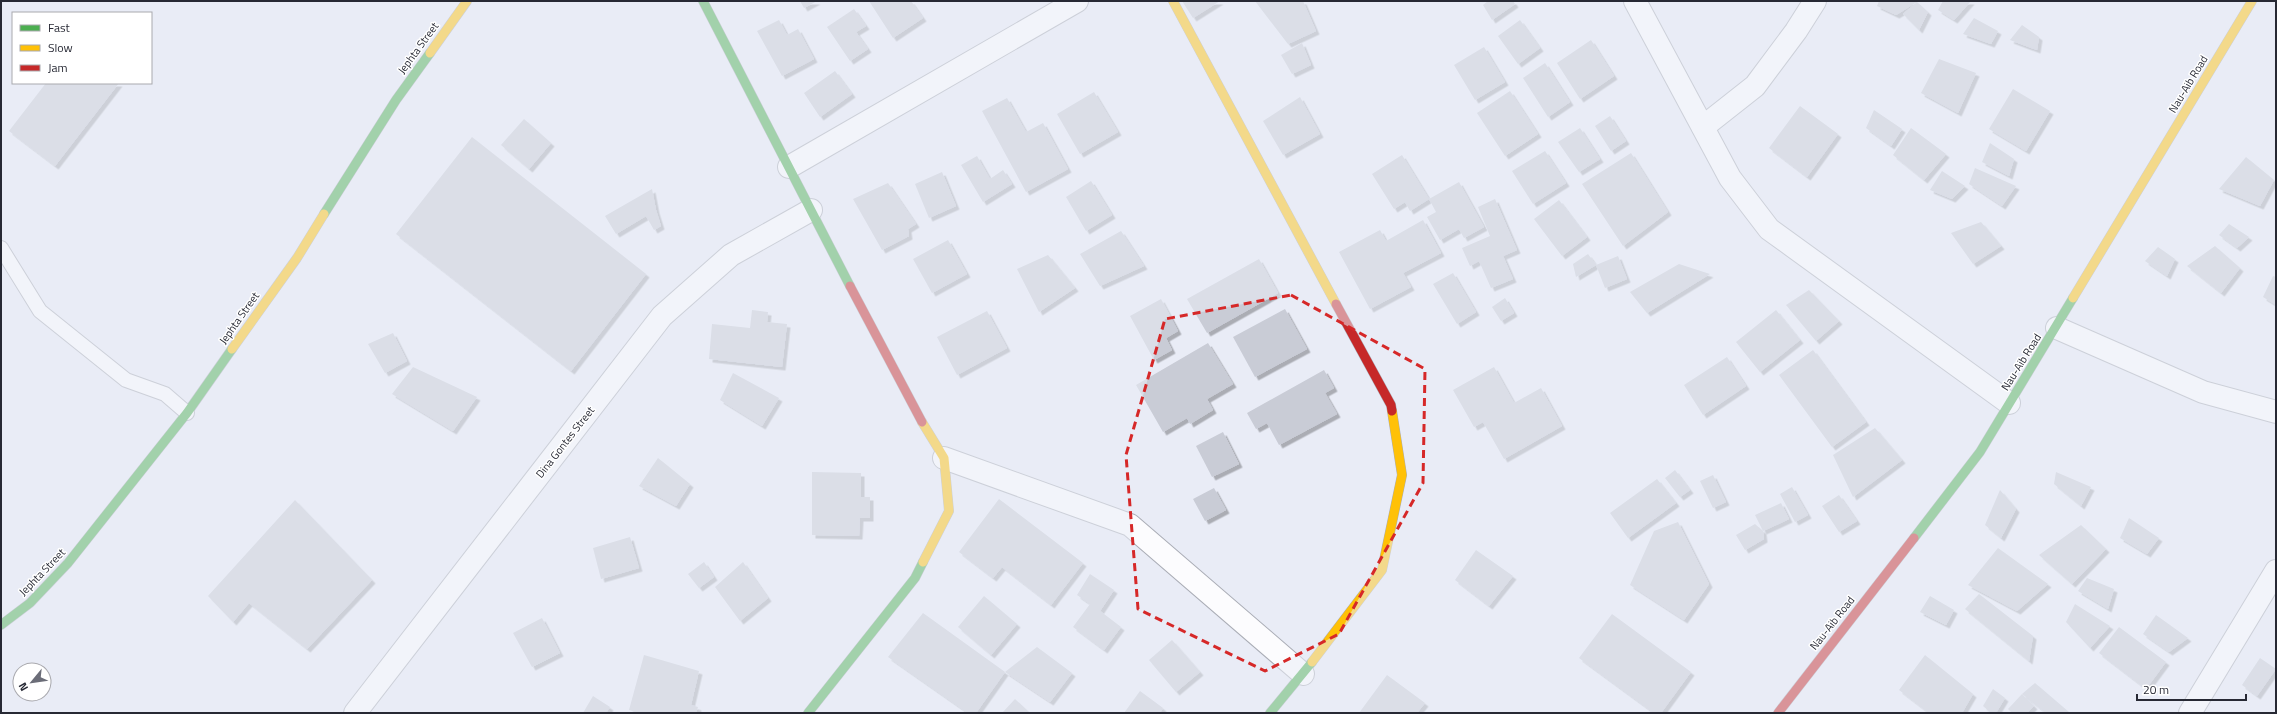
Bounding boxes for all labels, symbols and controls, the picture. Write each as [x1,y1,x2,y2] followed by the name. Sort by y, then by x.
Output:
[12,12,152,84] legend
[48,18,71,37] text: Fast
[394,19,442,77] street label: Jephta Street
[48,38,73,57] text: Slow
[2165,52,2212,116] street label: Nau-Aib Road
[48,58,68,77] text: Jam
[215,289,263,347] street label: Jephta Street
[1997,330,2045,394] street label: Nau-Aib Road
[532,403,598,481] street label: Dina Gontes Street
[15,545,69,599] street label: Jephta Street
[1806,593,1858,653] street label: Nau-Aib Road
[12,662,52,702] north arrow
[2137,676,2246,702] scale bar
[14,680,32,694] text: N
[2143,680,2169,699] text: 20 m

